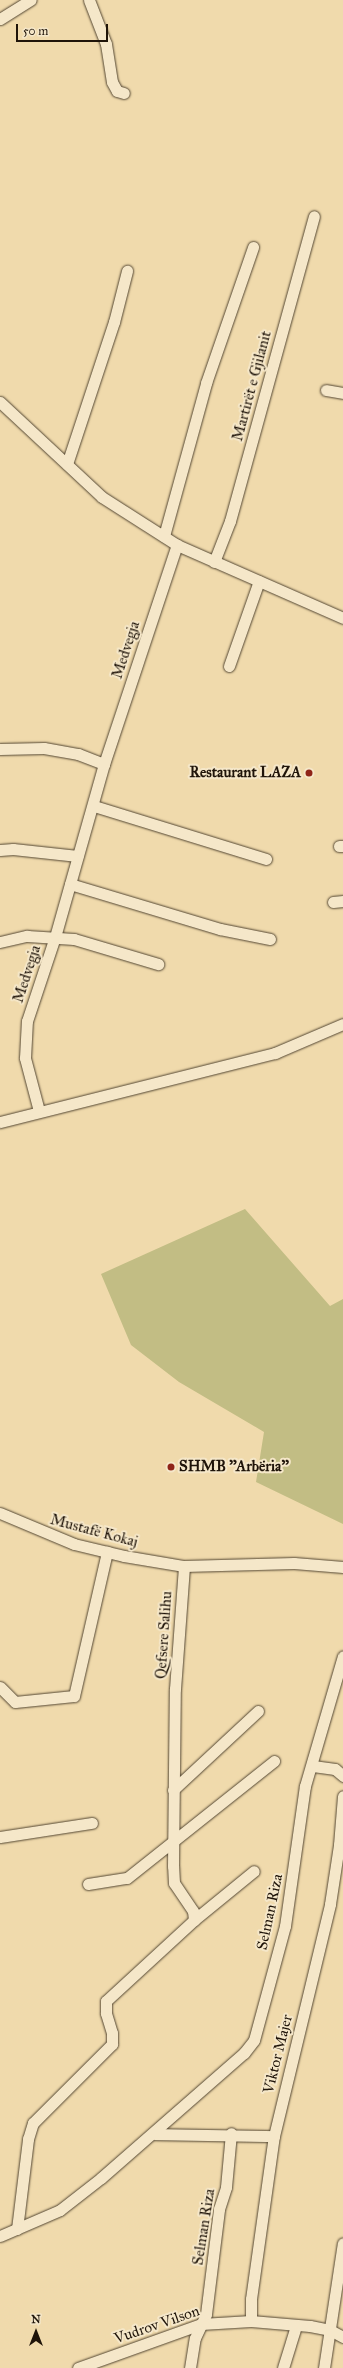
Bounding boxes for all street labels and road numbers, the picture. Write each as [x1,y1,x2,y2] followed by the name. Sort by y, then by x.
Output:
[229,329,275,443] street label: Martirët e Gjilanit
[108,619,144,681] street label: Medvegja
[9,943,45,1005] street label: Medvegja
[48,1511,140,1551] street label: Mustafë Kokaj
[152,1590,176,1680] street label: Qefsere Salihu
[253,1872,287,1952] street label: Selman Riza
[260,2013,296,2095] street label: Viktor Majer
[189,2187,219,2267] street label: Selman Riza
[112,2302,202,2348] street label: Vudrov Vilson

